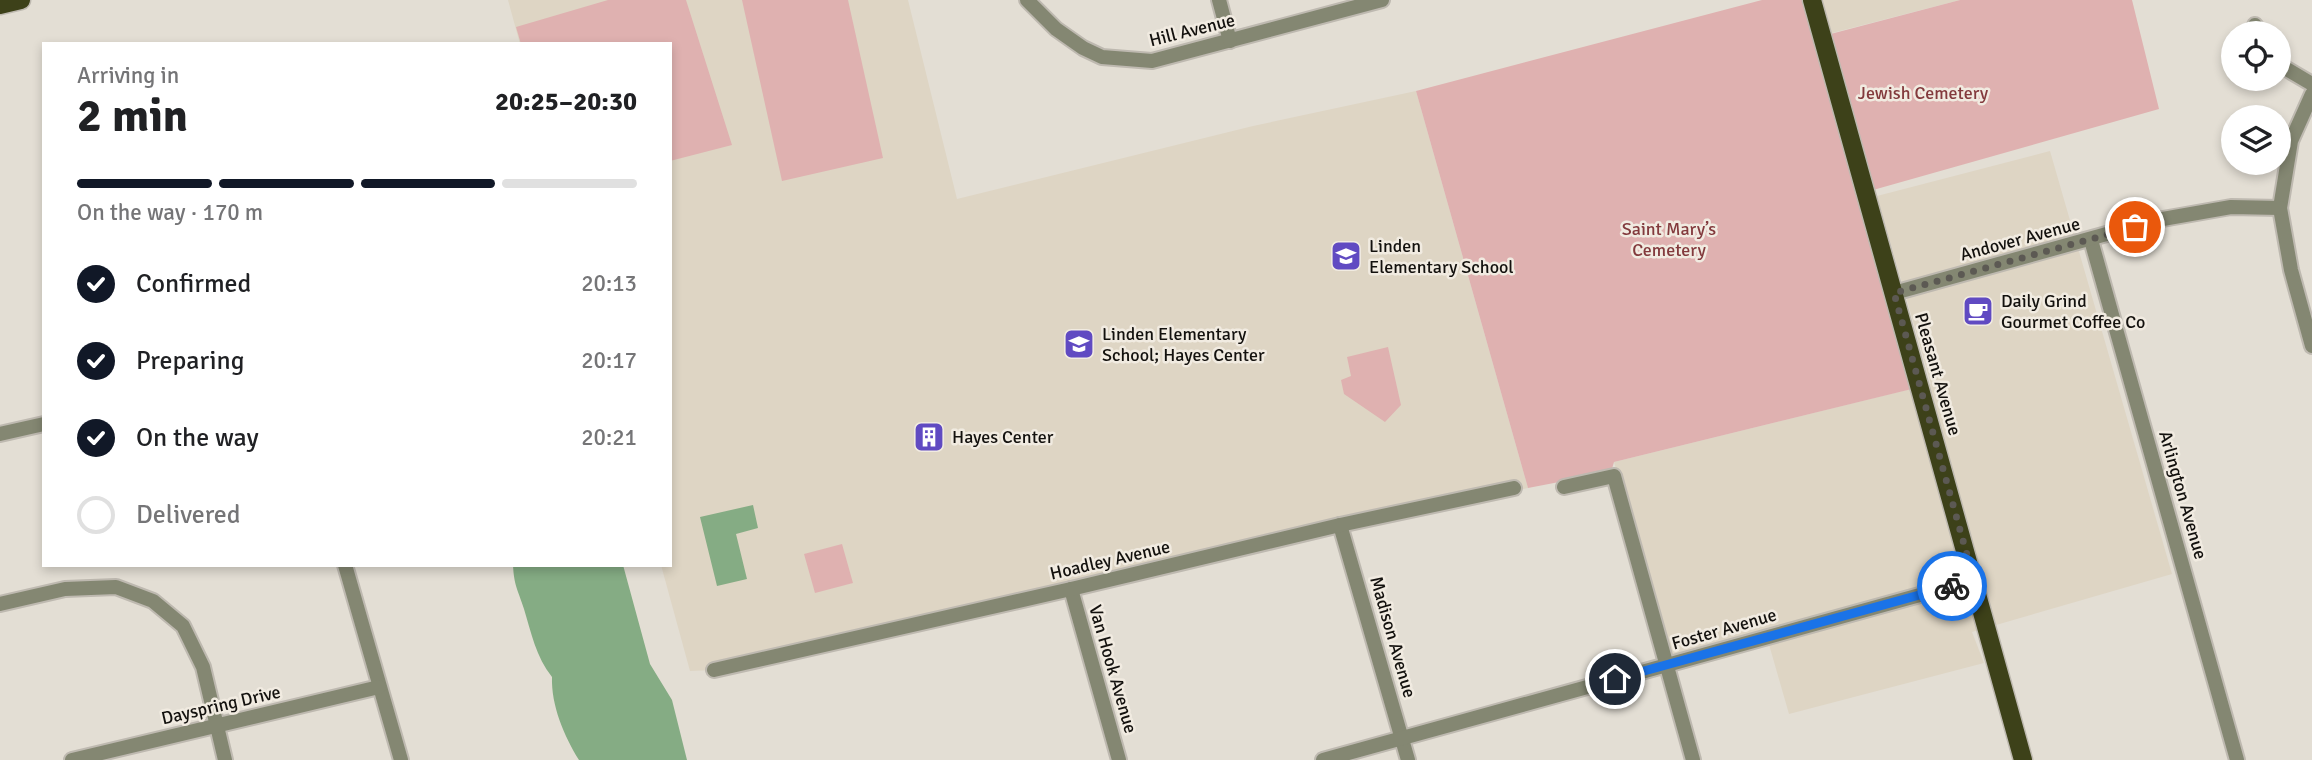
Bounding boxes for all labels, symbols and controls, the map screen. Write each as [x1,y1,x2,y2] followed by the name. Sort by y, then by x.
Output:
[1147,9,1237,51] street label: Hill Avenue
[2221,21,2291,175] map controls
[2221,21,2291,91] button: locate
[77,61,179,90] text: Arriving in
[1858,82,1989,104] park label: Jewish Cemetery
[495,86,637,118] text: 20:25–20:30
[77,88,188,144] text: 2 min
[2221,105,2291,175] button: layers
[2105,197,2165,257] pin
[77,198,263,227] text: On the way · 170 m
[2116,208,2154,246] icon: bag
[1958,212,2082,266] street label: Andover Avenue
[1622,218,1716,261] park label: Saint Mary’s Cemetery
[1369,235,1514,278] place label: Linden Elementary School
[1329,239,1363,273] school or university icon: Linden Elementary School
[77,265,115,303] icon: check
[136,268,251,300] text: Confirmed
[581,269,637,298] text: 20:13
[2001,290,2145,333] place label: Daily Grind Gourmet Coffee Co
[1961,294,1995,328] cafe icon: Daily Grind Gourmet Coffee Co
[1910,310,1966,438] street label: Pleasant Avenue
[1102,323,1265,366] place label: Linden Elementary School; Hayes Center
[1062,327,1096,361] school or university icon: Linden Elementary School; Hayes Center
[77,342,115,380] icon: check
[136,345,244,377] text: Preparing
[581,346,637,375] text: 20:17
[77,419,115,457] icon: check
[912,420,946,454] building icon: Hayes Center
[136,422,259,454] text: On the way
[581,423,637,452] text: 20:21
[952,426,1054,448] place label: Hayes Center
[2154,428,2212,562] street label: Arlington Avenue
[136,499,241,531] text: Delivered
[1048,535,1172,585] street label: Hoadley Avenue
[1917,551,1987,621] courier
[1933,567,1971,605] icon: bike
[1365,574,1421,700] street label: Madison Avenue
[1084,602,1142,736] street label: Van Hook Avenue
[1669,604,1779,654] street label: Foster Avenue
[1585,649,1645,709] pin
[1596,660,1634,698] icon: home
[159,681,283,729] street label: Dayspring Drive

